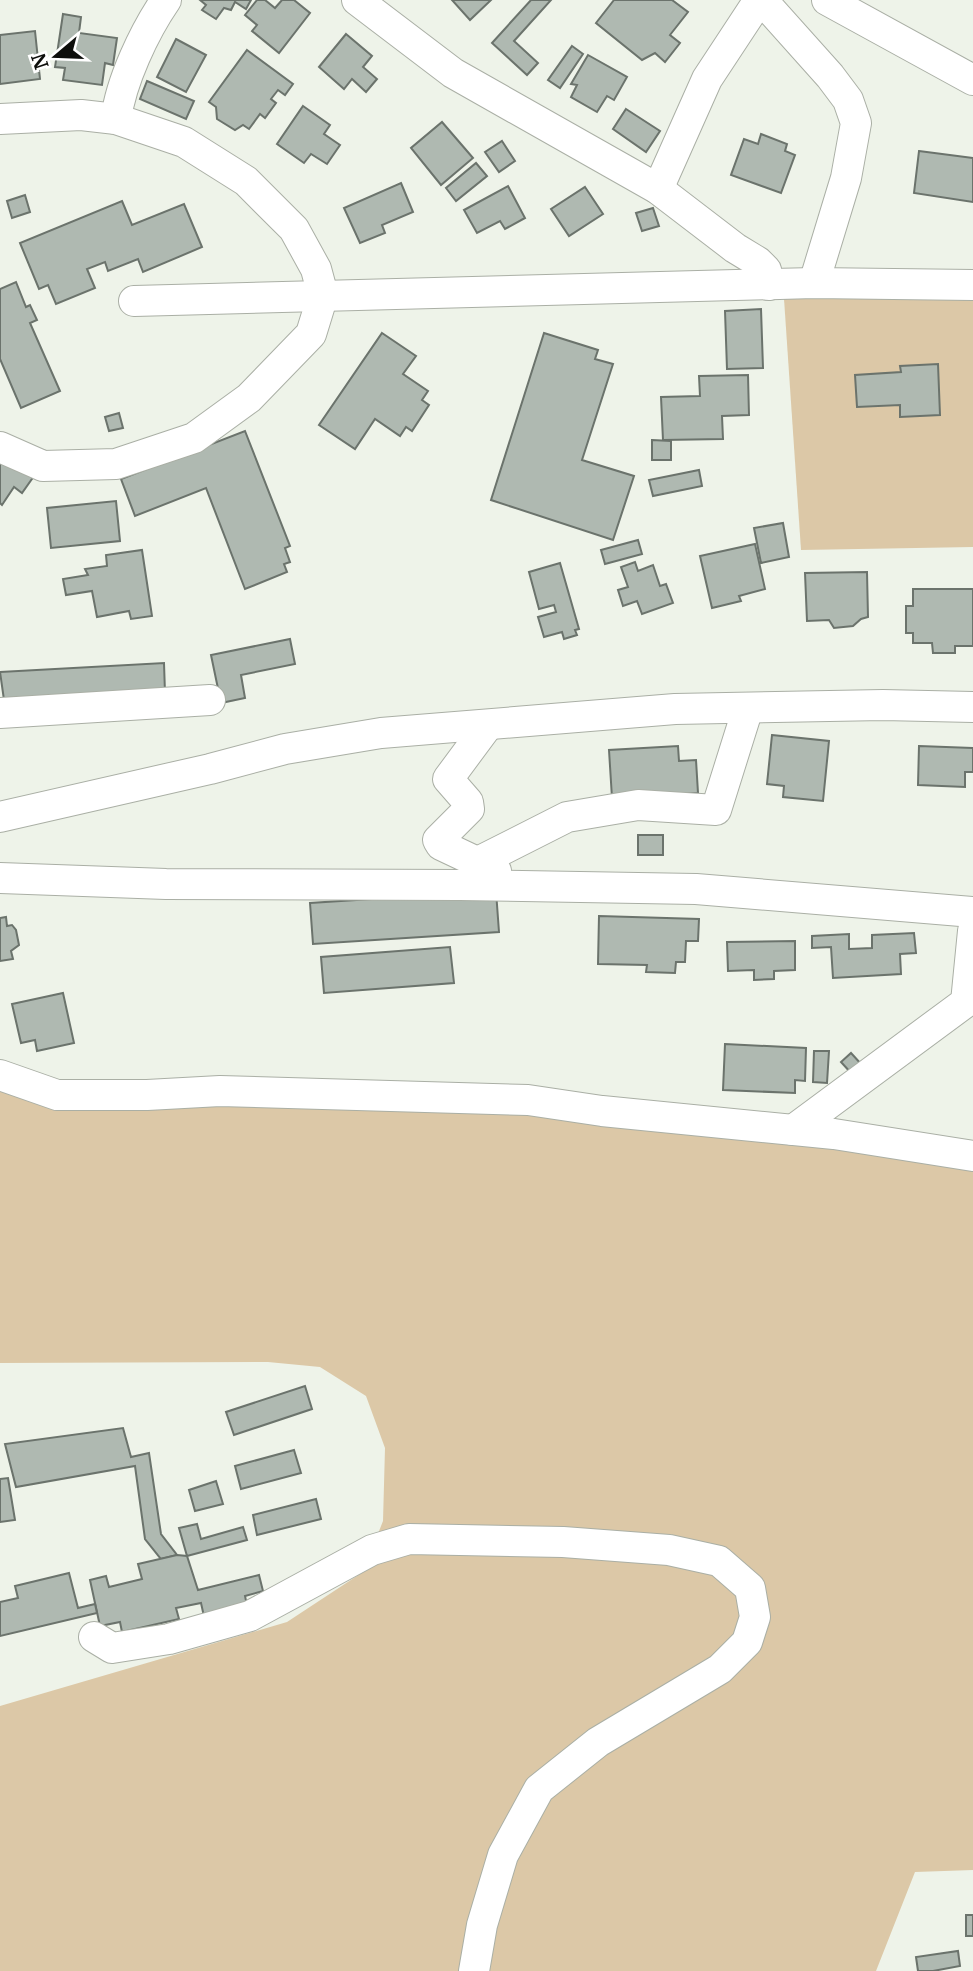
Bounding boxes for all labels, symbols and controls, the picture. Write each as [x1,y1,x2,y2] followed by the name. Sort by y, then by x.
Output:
[21,21,91,91] north arrow
[26,51,54,73] text: N

